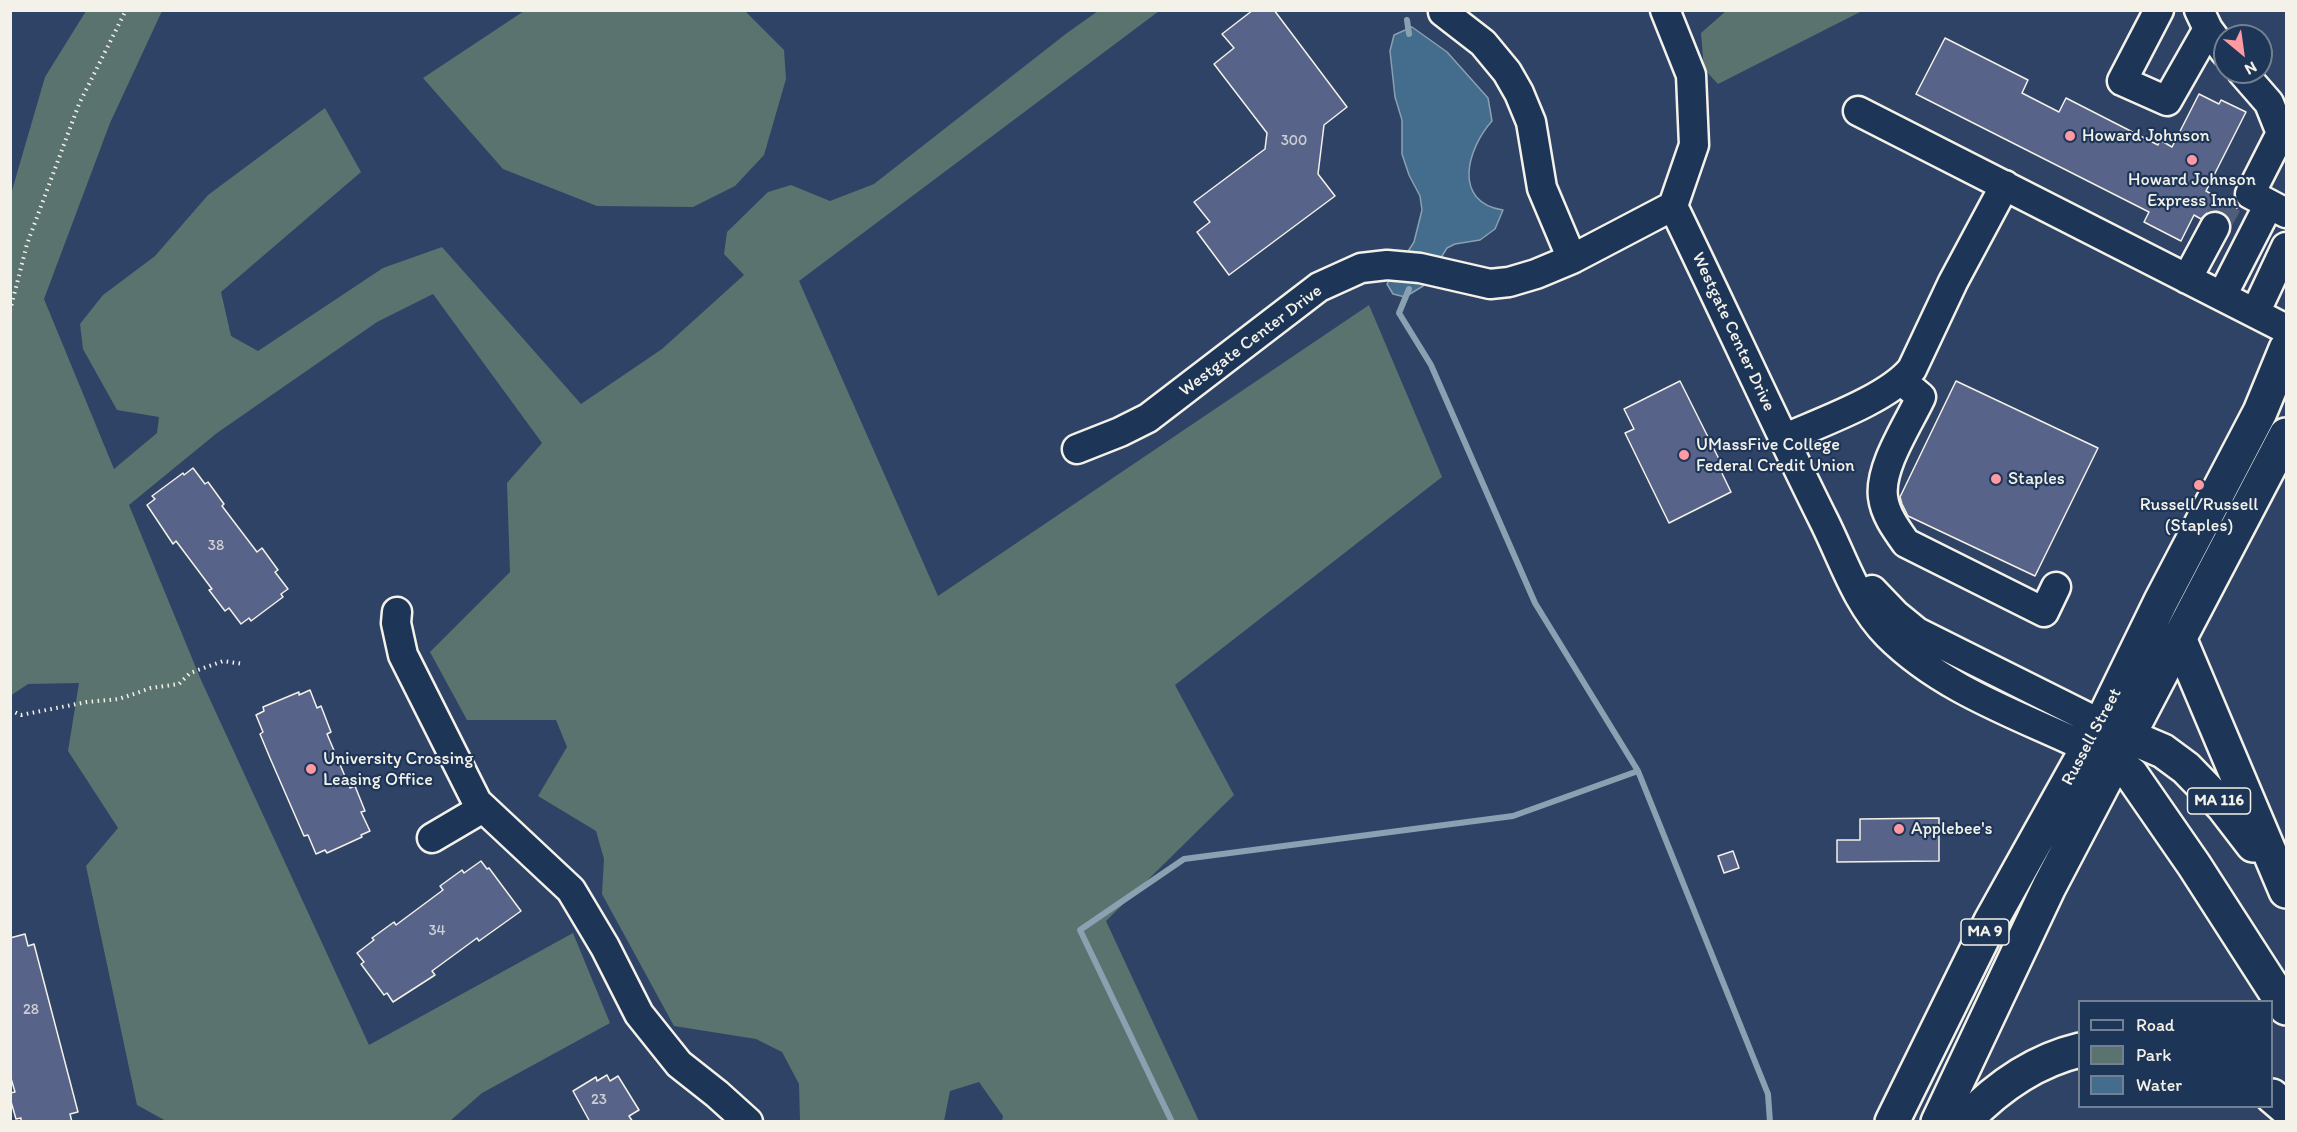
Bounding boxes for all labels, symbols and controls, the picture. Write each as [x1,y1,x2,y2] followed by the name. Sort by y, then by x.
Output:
[2213,24,2273,84] north arrow
[2242,58,2260,79] text: N
[2082,125,2210,147] place label: Howard Johnson
[2063,129,2077,143] marker: Howard Johnson
[1281,132,1307,150] house number: 300
[2185,153,2199,167] marker: Howard Johnson Express Inn
[2128,169,2256,212] place label: Howard Johnson Express Inn
[1687,249,1779,415] street label: Westgate Center Drive
[1175,280,1327,402] street label: Westgate Center Drive
[1696,434,1855,476] place label: UMassFive College Federal Credit Union
[1677,448,1691,462] marker: UMassFive College Federal Credit Union
[2008,468,2065,490] place label: Staples
[1989,472,2003,486] marker: Staples
[2192,478,2206,492] marker: Russell/Russell (Staples)
[2140,494,2258,536] place label: Russell/Russell (Staples)
[208,537,224,555] house number: 38
[2057,685,2127,789] street label: Russell Street
[323,748,473,790] place label: University Crossing Leasing Office
[304,762,318,776] marker: University Crossing Leasing Office
[2188,788,2250,814] road number: MA 116
[1911,818,1993,840] place label: Applebee's
[1892,822,1906,836] marker: Applebee's
[1961,919,2009,945] road number: MA 9
[428,922,446,940] house number: 34
[2078,1000,2273,1108] legend
[23,1001,39,1019] house number: 28
[2136,1014,2175,1036] text: Road
[2136,1044,2171,1066] text: Park
[2136,1074,2182,1096] text: Water
[591,1091,607,1109] house number: 23

